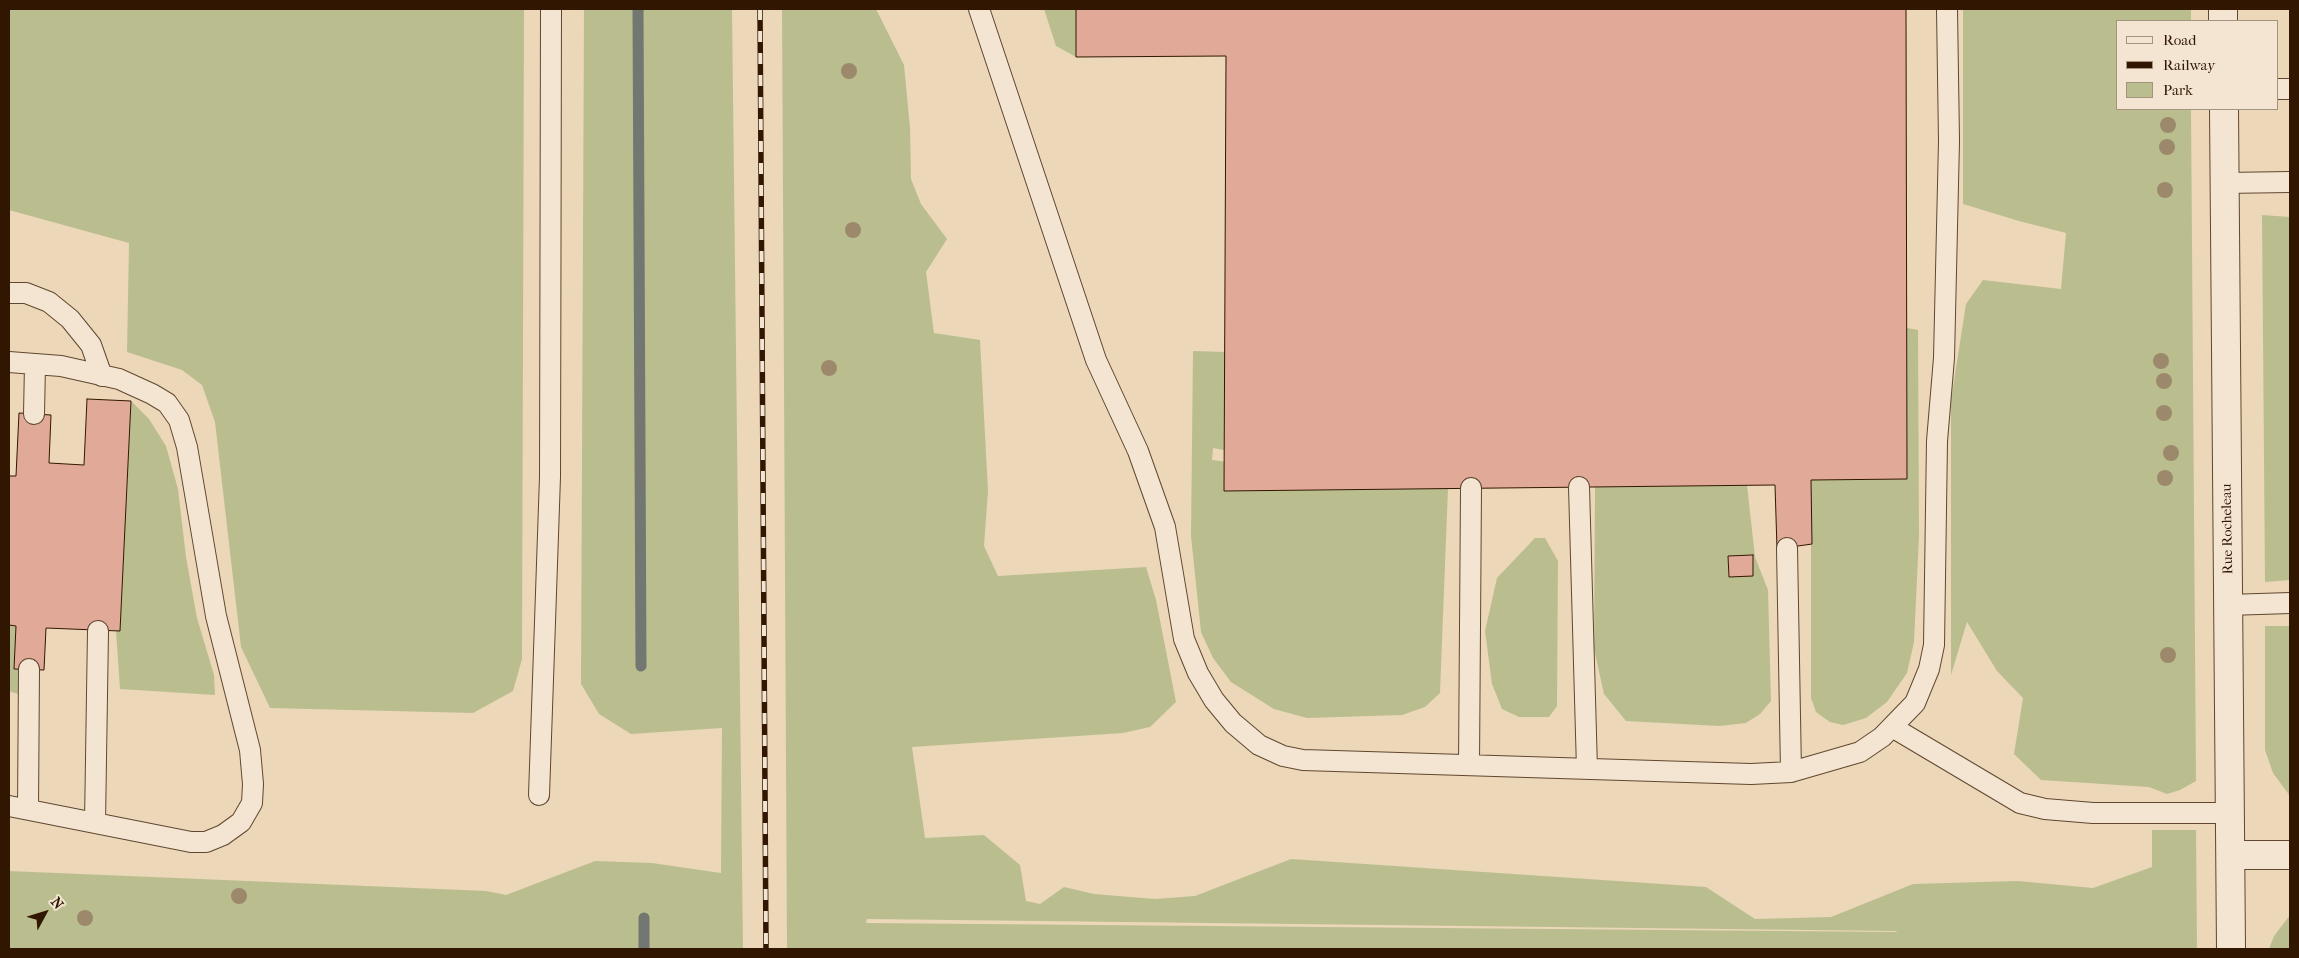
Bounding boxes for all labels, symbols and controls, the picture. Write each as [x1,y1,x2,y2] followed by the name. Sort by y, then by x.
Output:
[2116,20,2279,110] legend
[2163,31,2196,49] text: Road
[2163,56,2215,74] text: Railway
[2163,81,2193,99] text: Park
[2219,484,2237,574] street label: Rue Rocheleau
[20,888,70,938] north arrow
[47,894,67,913] text: N

